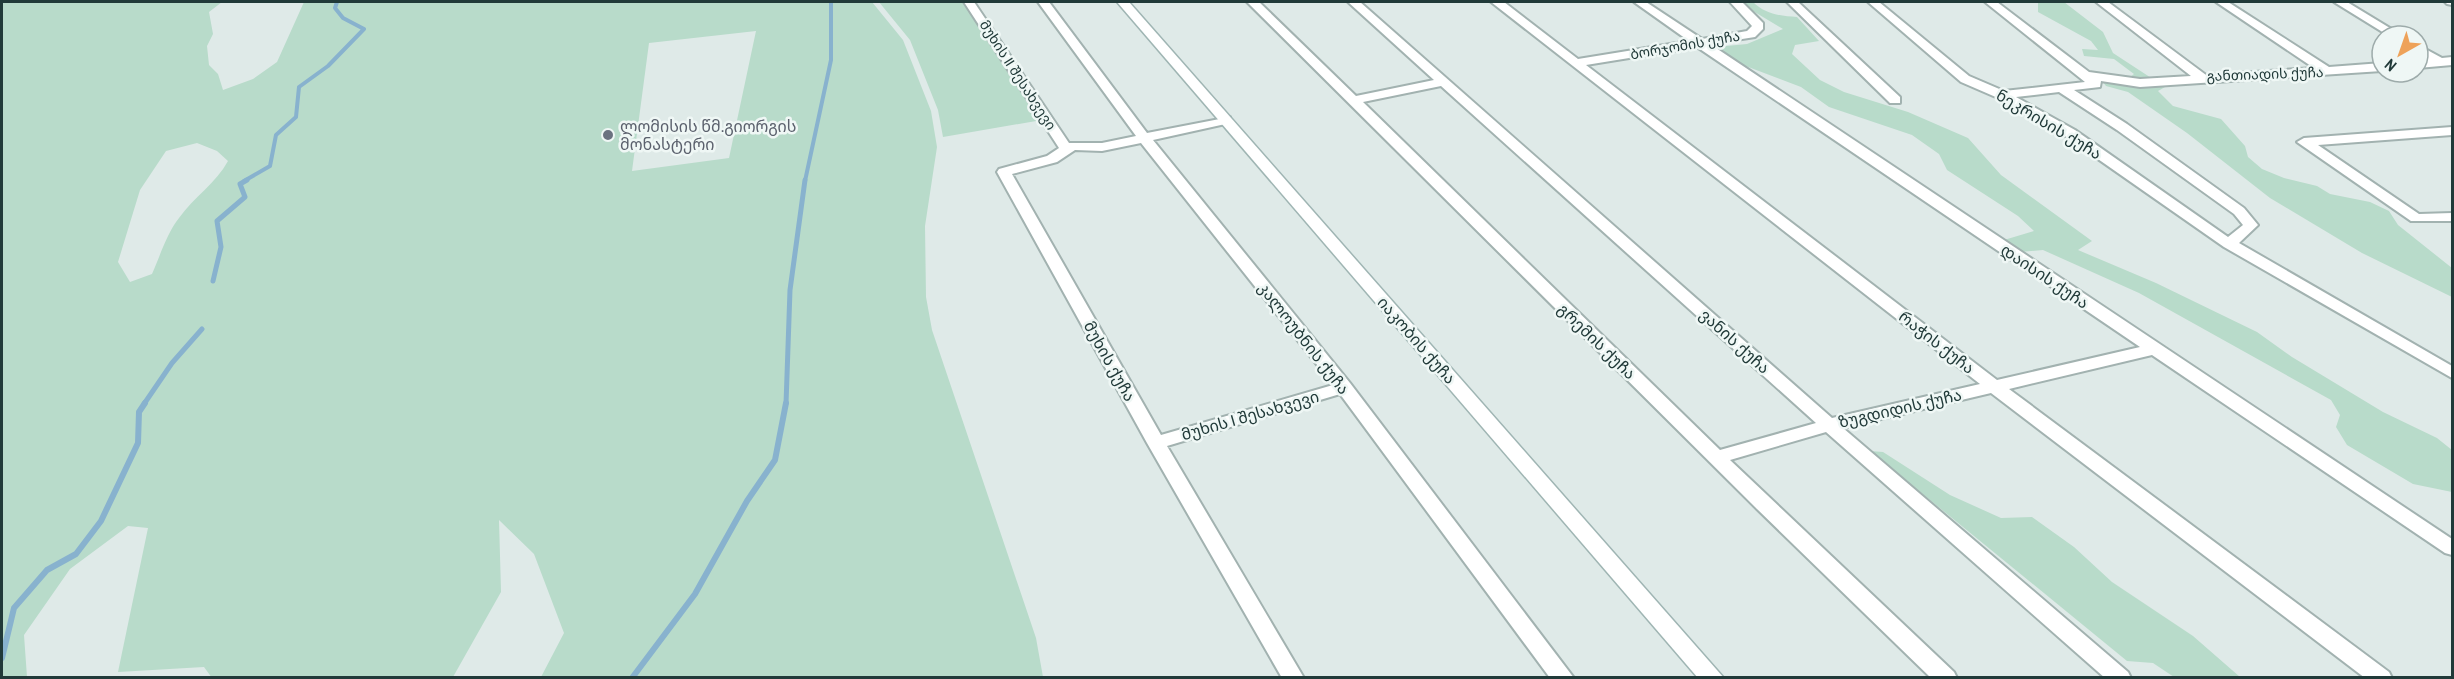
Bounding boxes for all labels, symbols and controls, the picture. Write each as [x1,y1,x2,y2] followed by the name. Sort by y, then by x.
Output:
[976,17,1060,133] street label: მუხის II შესახვევი
[2370,24,2430,84] north arrow
[1629,27,1741,63] street label: ბორჯომის ქუჩა
[2380,54,2401,77] text: N
[2206,63,2324,85] street label: განთიადის ქუჩა
[1992,84,2106,164] street label: ნეკრისის ქუჩა
[620,115,796,155] place label: ლომისის წმ.გიორგის მონასტერი
[601,128,615,142] marker: ლომისის წმ.გიორგის მონასტერი
[1997,238,2093,314] street label: დაისის ქუჩა
[1253,277,1355,399] street label: კალოუბნის ქუჩა
[1373,291,1461,389] street label: იაკობის ქუჩა
[1553,298,1641,384] street label: გრემის ქუჩა
[1695,304,1775,378] street label: ვანის ქუჩა
[1895,305,1979,379] street label: რაჭის ქუჩა
[1079,317,1141,405] street label: მუხის ქუჩა
[1836,383,1964,433] street label: ზუგდიდის ქუჩა
[1179,385,1321,445] street label: მუხის I შესახვევი

